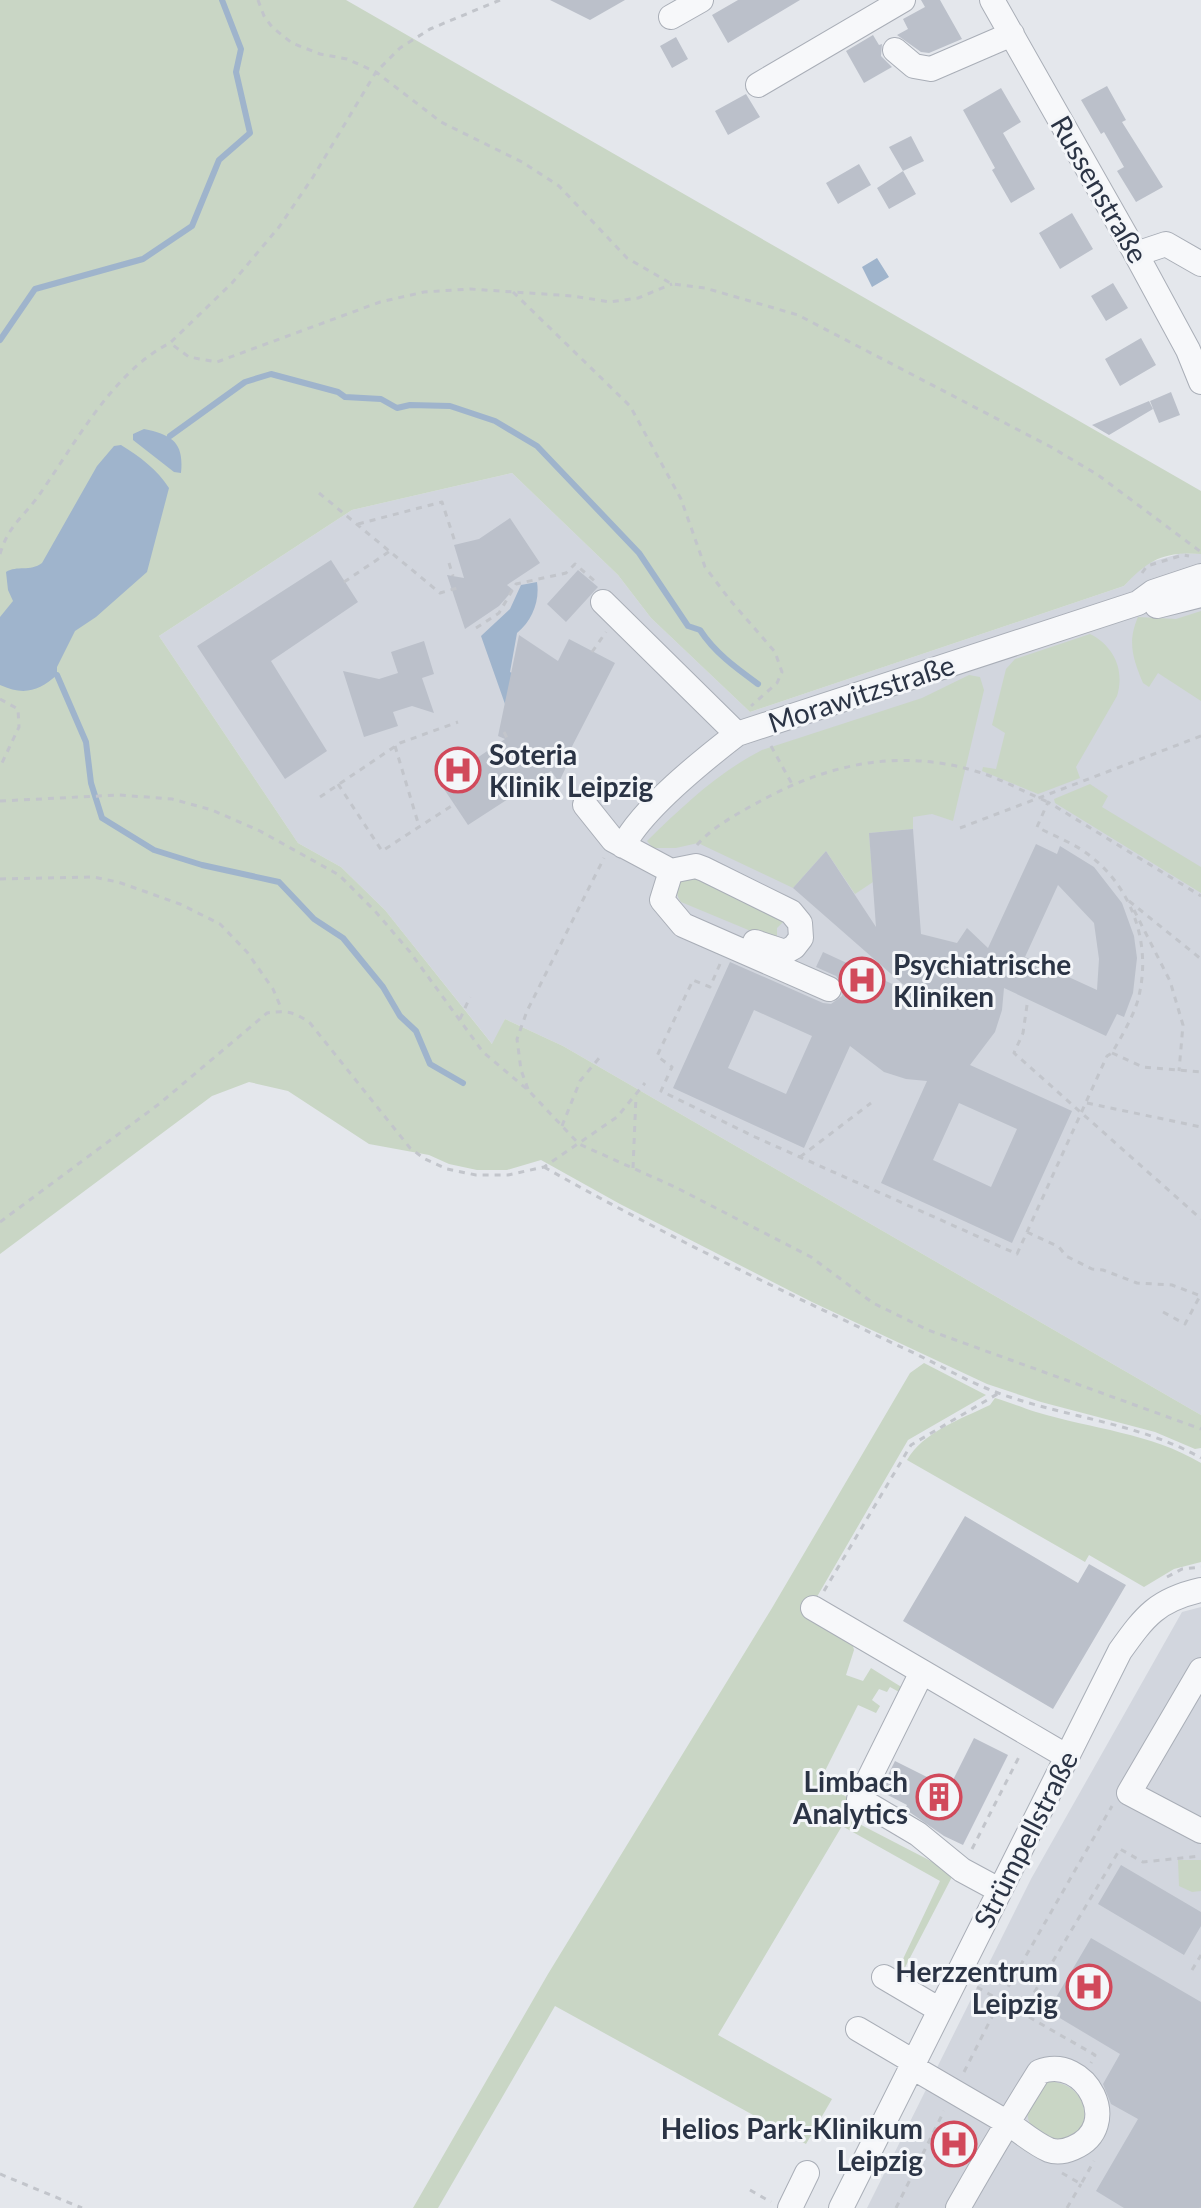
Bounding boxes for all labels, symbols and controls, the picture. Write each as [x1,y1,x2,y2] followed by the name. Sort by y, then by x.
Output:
[1044,109,1156,269] street label: Russenstraße
[764,647,958,739] street label: Morawitzstraße
[489,737,653,803] place label: Soteria Klinik Leipzig
[434,746,482,794] hospital icon: Soteria Klinik Leipzig
[893,947,1071,1013] place label: Psychiatrische Kliniken
[838,956,886,1004] hospital icon: Psychiatrische Kliniken
[966,1745,1084,1933] street label: Strümpellstraße
[792,1764,908,1830] place label: Limbach Analytics
[915,1773,963,1821] building icon: Limbach Analytics
[895,1954,1058,2020] place label: Herzzentrum Leipzig
[1065,1963,1113,2011] hospital icon: Herzzentrum Leipzig
[661,2111,923,2177] place label: Helios Park-Klinikum Leipzig
[930,2120,978,2168] hospital icon: Helios Park-Klinikum Leipzig

